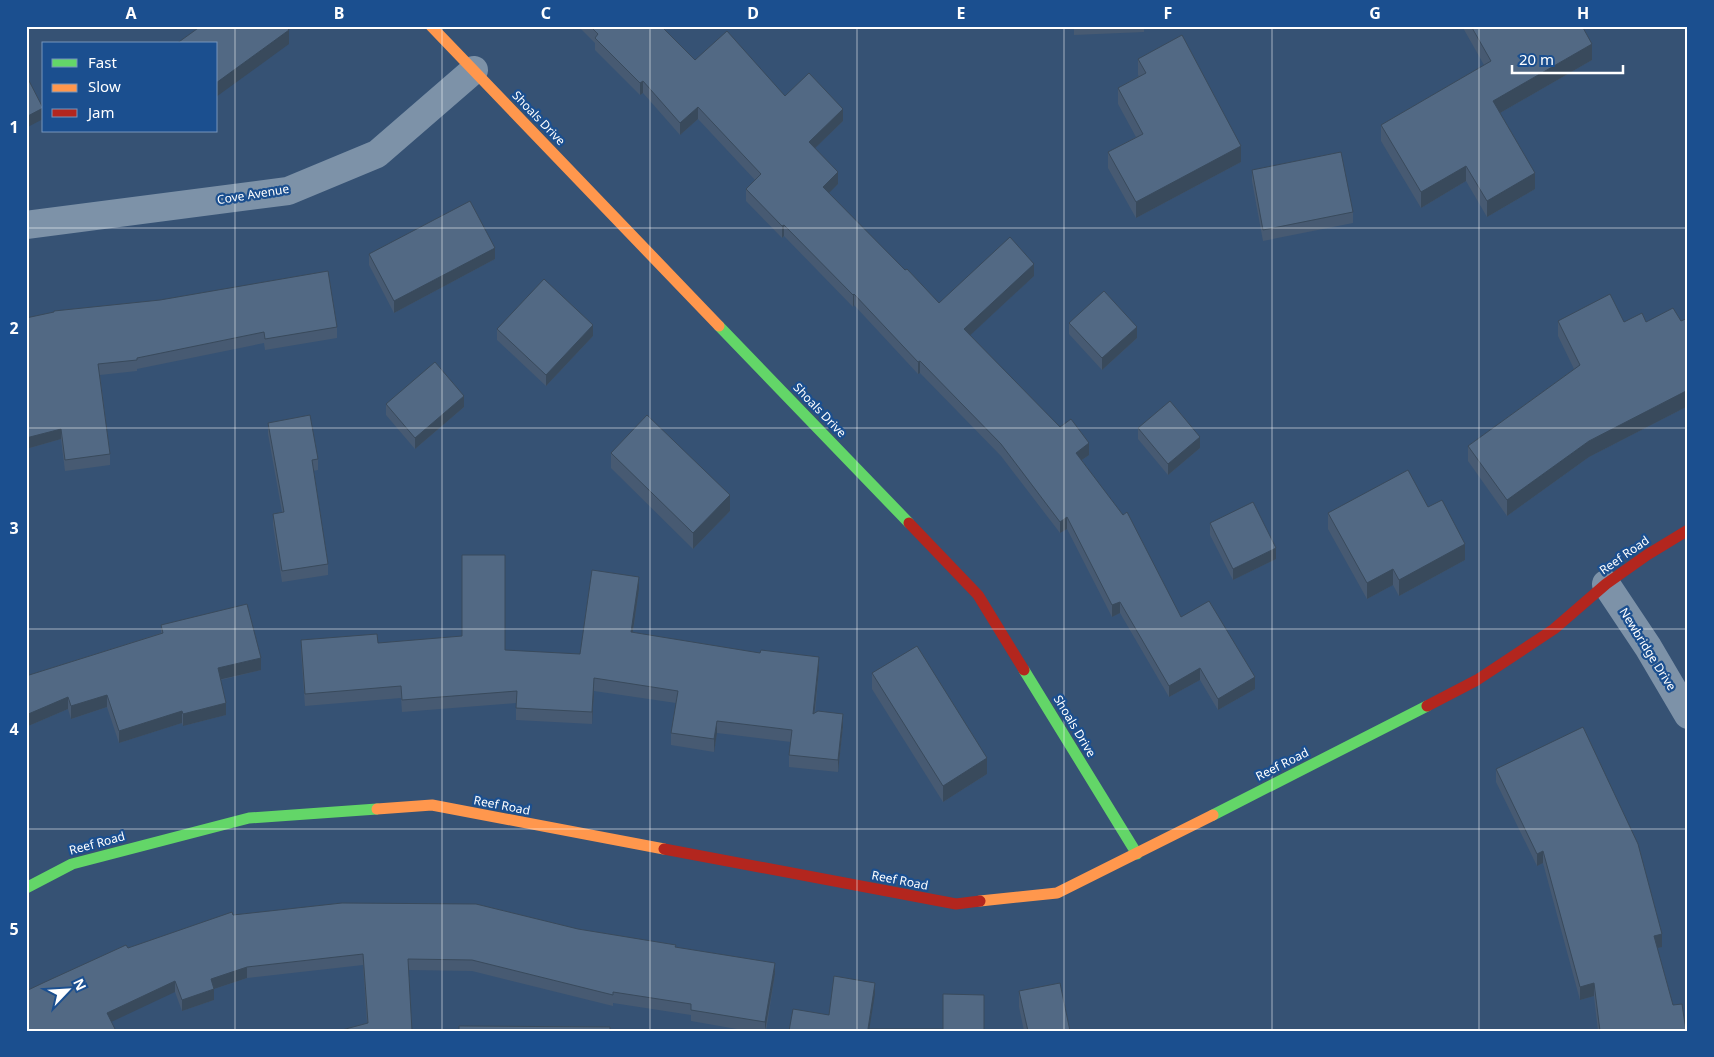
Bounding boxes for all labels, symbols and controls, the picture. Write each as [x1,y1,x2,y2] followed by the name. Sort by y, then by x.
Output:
[125,2,137,24] text: A
[334,2,344,24] text: B
[541,2,551,24] text: C
[747,2,759,24] text: D
[957,2,966,24] text: E
[1164,2,1172,24] text: F
[1369,2,1381,24] text: G
[1577,2,1589,24] text: H
[42,42,218,132] legend
[1512,42,1623,74] scale bar
[1519,49,1554,69] text: 20 m
[88,52,117,72] text: Fast
[88,76,121,96] text: Slow
[509,87,569,149] street label: Shoals Drive
[86,102,115,122] text: Jam
[9,116,19,138] text: 1
[216,180,290,208] street label: Cove Avenue
[9,317,19,339] text: 2
[790,379,850,441] street label: Shoals Drive
[9,517,19,539] text: 3
[1596,532,1652,578] street label: Reef Road
[1616,604,1680,694] street label: Newbridge Drive
[1050,692,1100,760] street label: Shoals Drive
[9,718,19,740] text: 4
[1253,743,1311,785] street label: Reef Road
[472,791,532,819] street label: Reef Road
[67,827,127,859] street label: Reef Road
[870,866,930,894] street label: Reef Road
[9,918,19,940] text: 5
[42,964,92,1014] north arrow
[69,975,91,993] text: N

